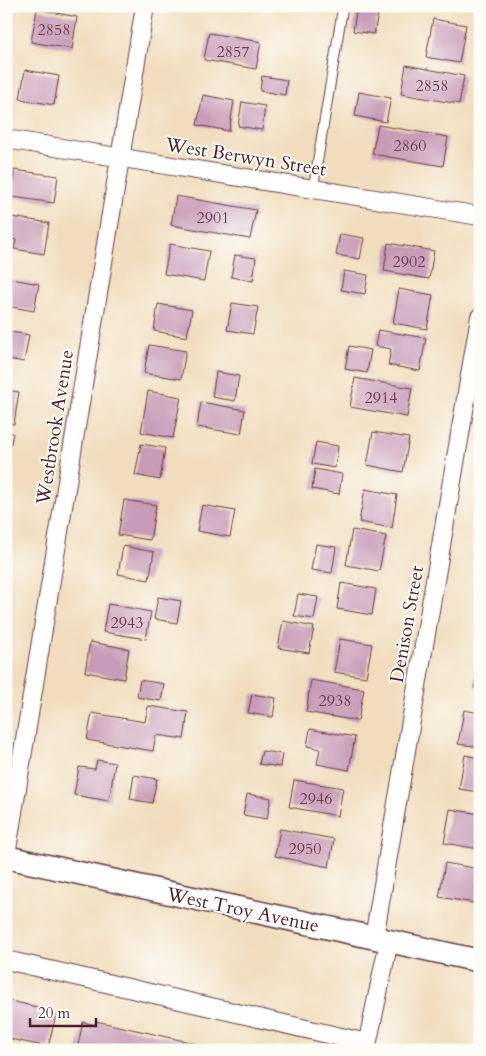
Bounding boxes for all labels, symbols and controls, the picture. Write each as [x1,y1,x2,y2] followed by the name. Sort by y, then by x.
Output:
[38,19,70,41] house number: 2858
[217,41,249,63] house number: 2857
[416,75,448,97] house number: 2858
[163,131,328,183] street label: West Berwyn Street
[394,135,426,157] house number: 2860
[197,207,229,229] house number: 2901
[393,251,425,273] house number: 2902
[30,348,80,507] street label: Westbrook Avenue
[365,387,397,409] house number: 2914
[384,564,430,685] street label: Denison Street
[111,612,143,634] house number: 2943
[319,690,351,712] house number: 2938
[300,788,332,810] house number: 2946
[289,838,321,860] house number: 2950
[163,881,321,939] street label: West Troy Avenue
[30,996,96,1028] scale bar
[38,1003,70,1023] text: 20 m

